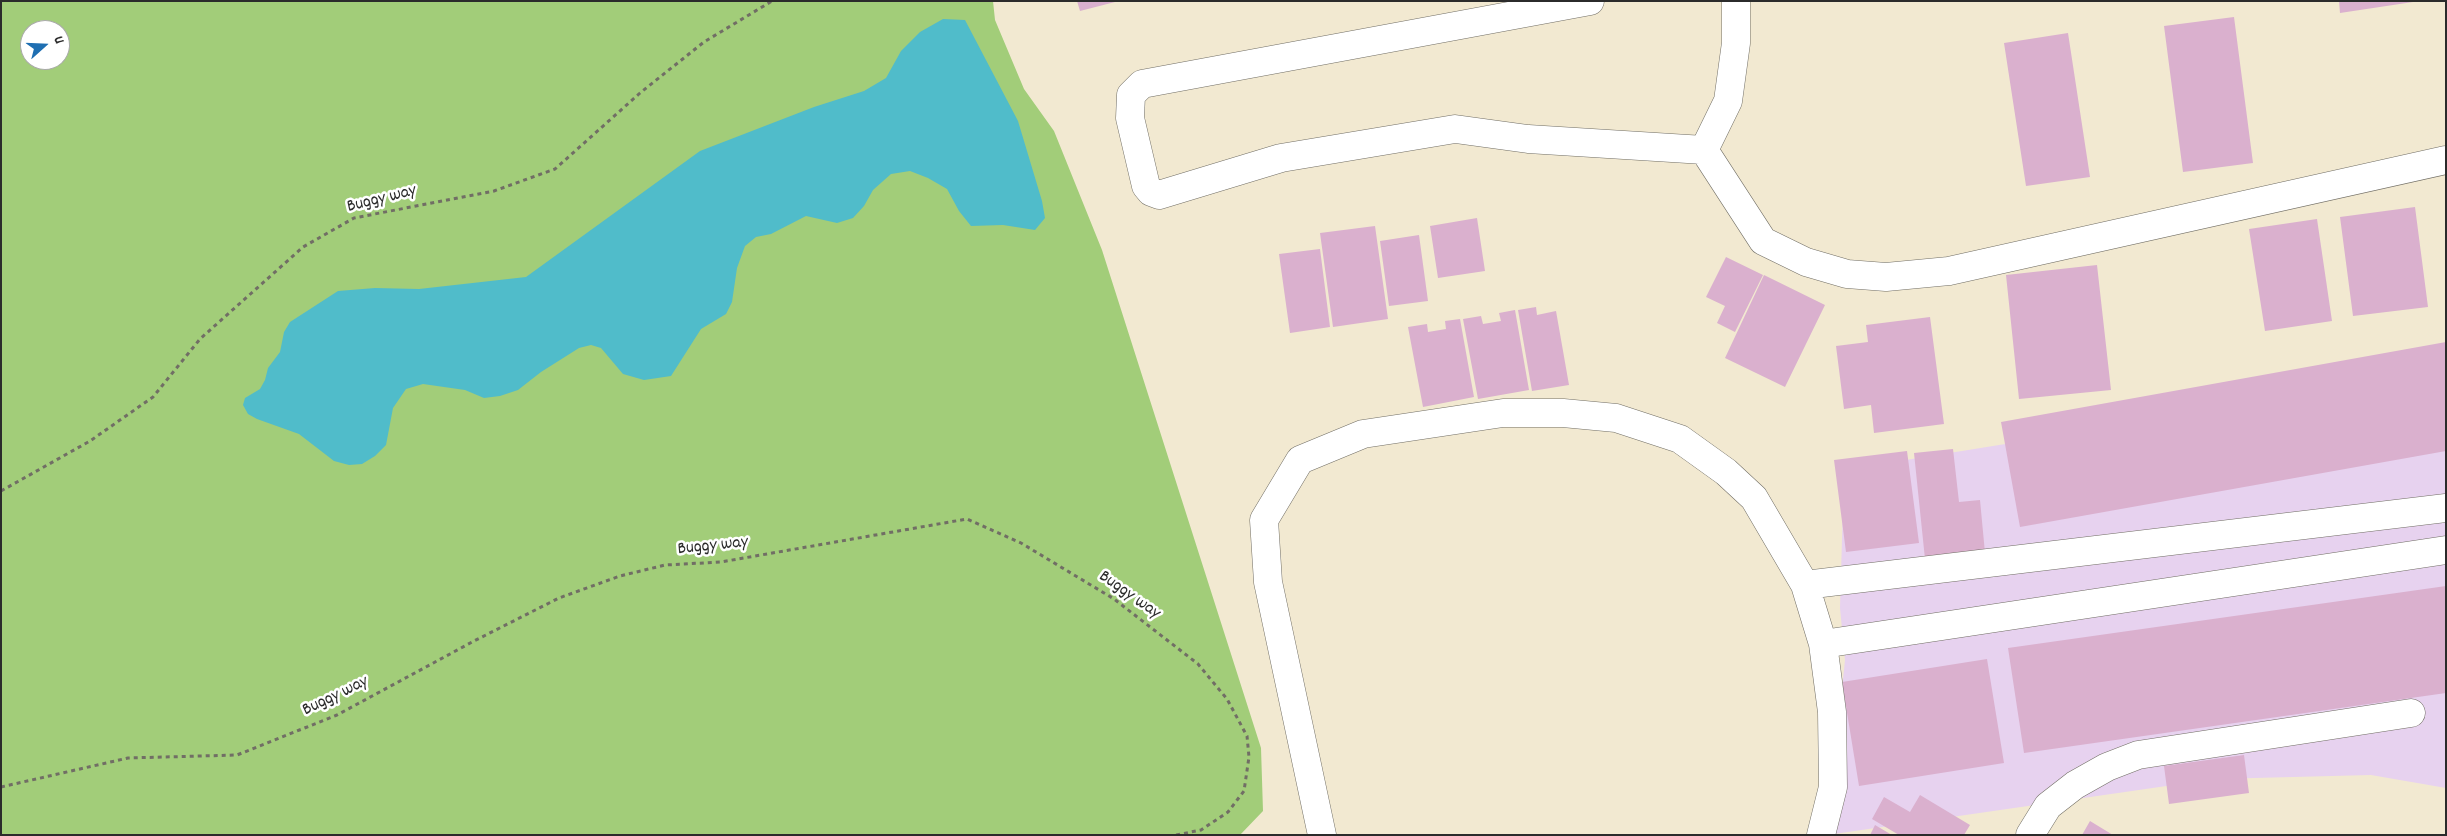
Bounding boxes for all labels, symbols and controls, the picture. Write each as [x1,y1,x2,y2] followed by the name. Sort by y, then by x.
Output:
[20,20,70,70] north arrow
[48,34,69,47] text: U
[345,181,419,219] street label: Buggy way
[677,533,749,561] street label: Buggy way
[1094,567,1164,625] street label: Buggy way
[299,672,373,722] street label: Buggy way

